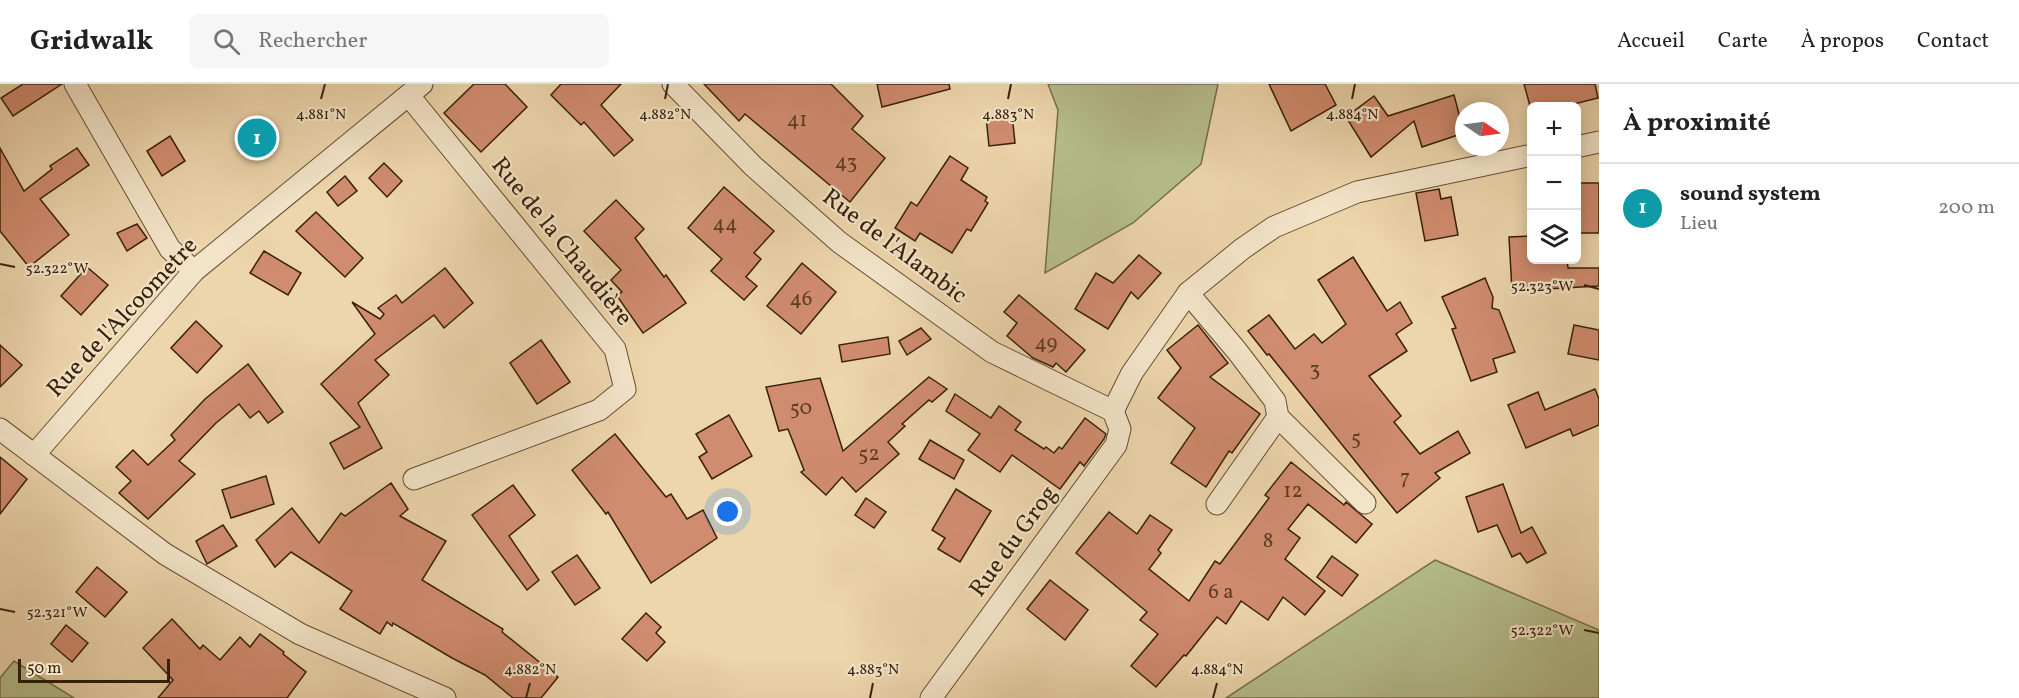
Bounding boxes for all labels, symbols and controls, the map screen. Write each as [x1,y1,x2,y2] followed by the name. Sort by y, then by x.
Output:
[189,14,609,68] search box
[30,22,153,61] text: Gridwalk
[210,25,243,58] icon: search
[258,26,367,57] text: Rechercher
[1617,27,1685,56] text: Accueil
[1718,27,1768,56] text: Carte
[1801,27,1884,56] text: À propos
[1917,27,1989,56] text: Contact
[1455,102,1509,156] north arrow
[1527,102,1581,264] map controls
[1527,102,1581,156] button: +
[296,105,346,126] text: 4.881°N
[639,105,691,126] text: 4.882°N
[982,105,1034,126] text: 4.883°N
[1326,105,1378,126] text: 4.884°N
[1623,105,1771,141] text: À proximité
[787,106,807,135] house number: 41
[238,116,276,160] pin: 1
[835,148,857,177] house number: 43
[482,150,640,334] street label: Rue de la Chaudière
[1527,156,1581,210] button: −
[1680,179,1821,210] text: sound system
[814,181,974,313] street label: Rue de l'Alambic
[1638,194,1647,222] text: 1
[1938,194,1995,222] text: 200 m
[712,210,738,239] house number: 44
[1527,210,1581,264] button: layers
[1680,210,1718,238] text: Lieu
[40,230,206,406] street label: Rue de l'Alcoometre
[25,259,89,280] text: 52.322°W
[1511,277,1573,298] text: 52.323°W
[790,285,812,314] house number: 46
[1035,329,1058,358] house number: 49
[1310,355,1320,384] house number: 3
[790,394,812,423] house number: 50
[1351,424,1361,453] house number: 5
[858,440,880,469] house number: 52
[1400,464,1410,493] house number: 7
[1283,477,1303,506] house number: 12
[962,479,1066,605] street label: Rue du Grog
[713,497,742,526] your location
[1263,527,1273,556] house number: 8
[1208,578,1234,607] house number: 6 a
[26,603,88,624] text: 52.321°W
[1510,621,1574,642] text: 52.322°W
[18,656,170,684] scale bar
[27,658,61,680] text: 50 m
[504,660,556,681] text: 4.882°N
[847,660,899,681] text: 4.883°N
[1191,660,1243,681] text: 4.884°N

